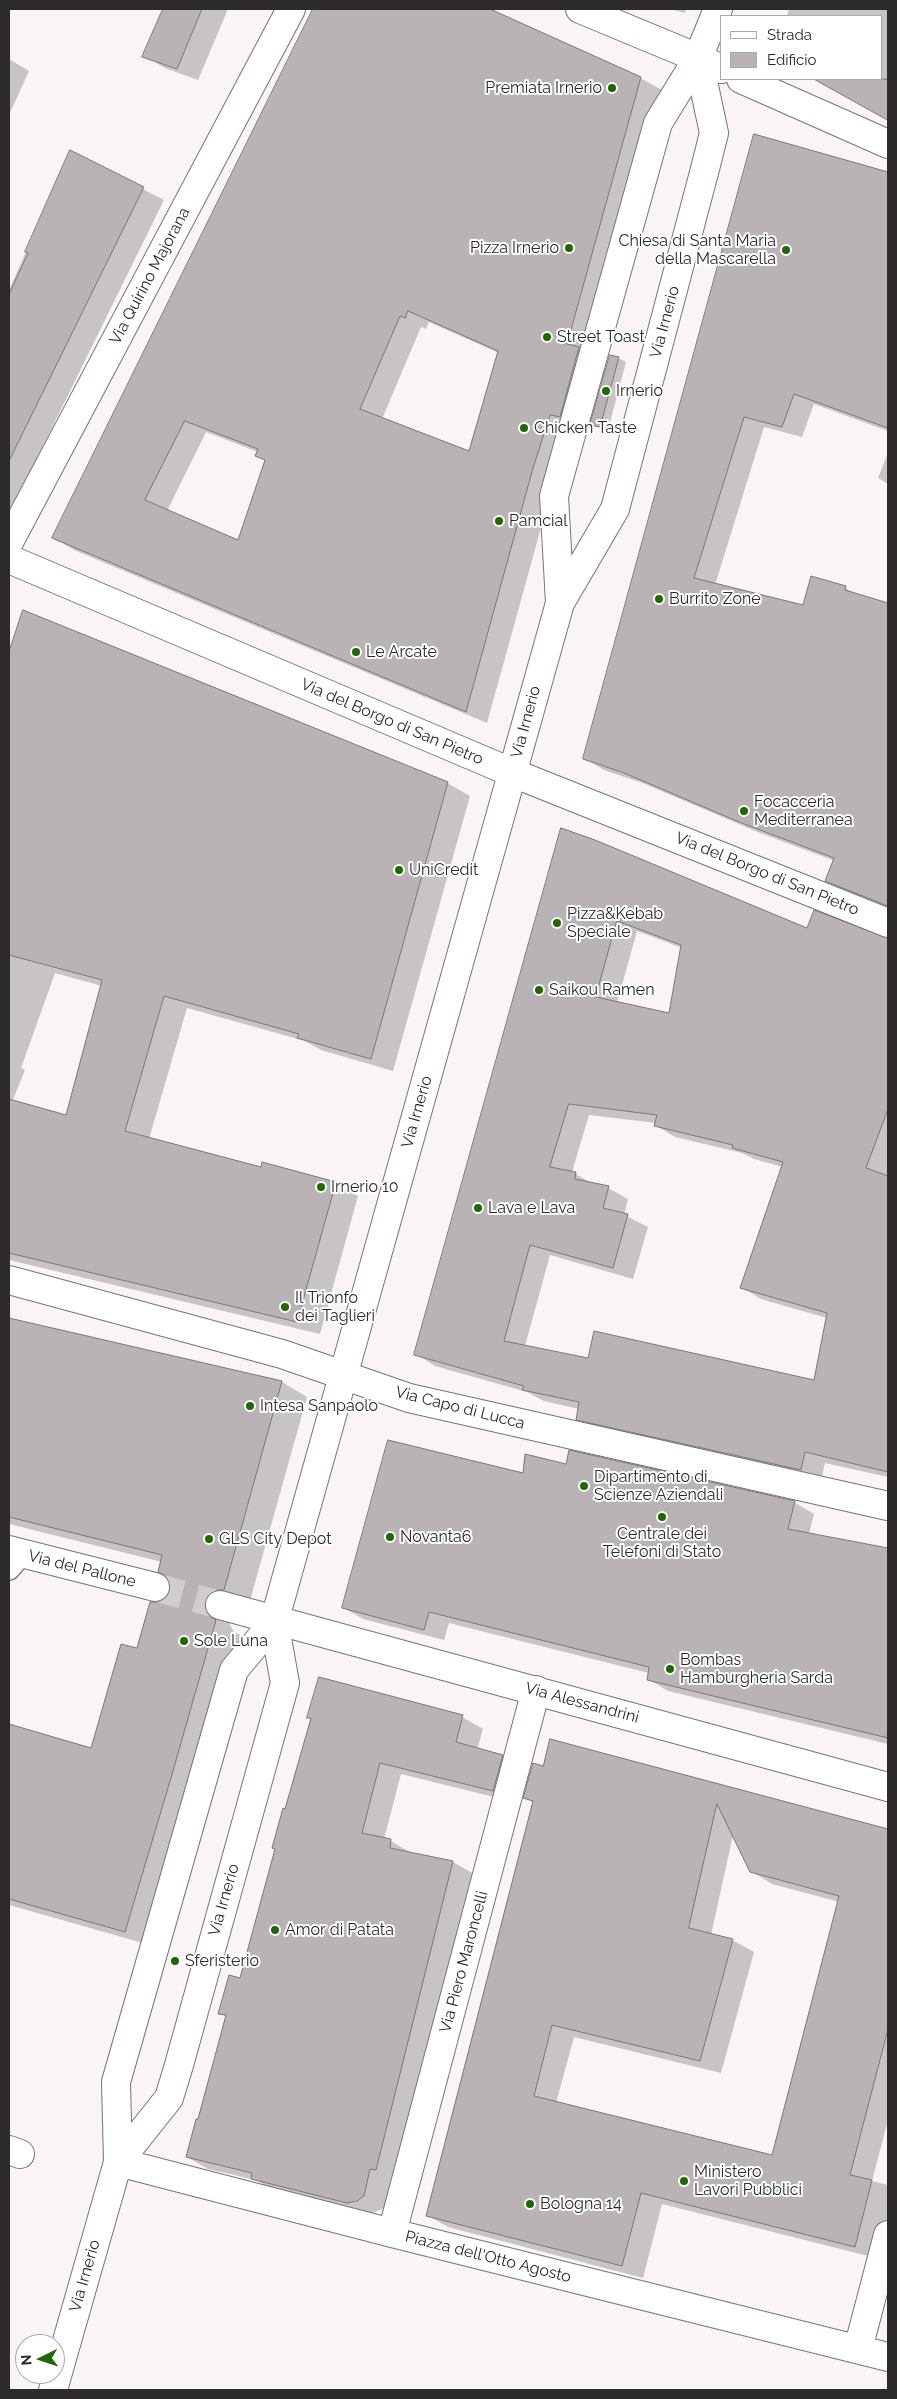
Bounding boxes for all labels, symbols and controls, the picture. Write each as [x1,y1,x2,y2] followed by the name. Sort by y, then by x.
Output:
[720,15,882,80] legend
[767,26,812,44] text: Strada
[767,51,817,69] text: Edificio
[485,78,602,98] place label: Premiata Irnerio
[606,82,618,94] marker: Premiata Irnerio
[106,204,194,348] street label: Via Quirino Majorana
[618,231,776,269] place label: Chiesa di Santa Maria della Mascarella
[470,238,559,258] place label: Pizza Irnerio
[563,242,575,254] marker: Pizza Irnerio
[780,244,792,256] marker: Chiesa di Santa Maria della Mascarella
[646,284,684,360] street label: Via Irnerio
[557,327,645,347] place label: Street Toast
[541,331,553,343] marker: Street Toast
[616,381,663,401] place label: Irnerio
[600,385,612,397] marker: Irnerio
[534,418,637,438] place label: Chicken Taste
[518,422,530,434] marker: Chicken Taste
[509,511,568,531] place label: Pamcial
[493,515,505,527] marker: Pamcial
[669,589,761,609] place label: Burrito Zone
[653,593,665,605] marker: Burrito Zone
[366,642,437,662] place label: Le Arcate
[350,646,362,658] marker: Le Arcate
[298,675,486,769] street label: Via del Borgo di San Pietro
[507,684,545,760] street label: Via Irnerio
[754,792,853,830] place label: Focacceria Mediterranea
[738,805,750,817] marker: Focacceria Mediterranea
[672,828,862,920] street label: Via del Borgo di San Pietro
[409,860,478,880] place label: UniCredit
[393,864,405,876] marker: UniCredit
[567,904,663,942] place label: Pizza&Kebab Speciale
[551,917,563,929] marker: Pizza&Kebab Speciale
[549,980,655,1000] place label: Saikou Ramen
[533,984,545,996] marker: Saikou Ramen
[398,1074,436,1150] street label: Via Irnerio
[331,1177,399,1197] place label: Irnerio 10
[315,1181,327,1193] marker: Irnerio 10
[488,1198,575,1218] place label: Lava e Lava
[472,1202,484,1214] marker: Lava e Lava
[295,1288,375,1326] place label: Il Trionfo dei Taglieri
[279,1301,291,1313] marker: Il Trionfo dei Taglieri
[393,1383,527,1433] street label: Via Capo di Lucca
[260,1396,378,1416] place label: Intesa Sanpaolo
[244,1400,256,1412] marker: Intesa Sanpaolo
[594,1467,723,1505] place label: Dipartimento di Scienze Aziendali
[578,1480,590,1492] marker: Dipartimento di Scienze Aziendali
[656,1511,668,1523] marker: Centrale dei Telefoni di Stato
[603,1524,721,1562] place label: Centrale dei Telefoni di Stato
[400,1527,471,1547] place label: Novanta6
[219,1529,332,1549] place label: GLS City Depot
[384,1531,396,1543] marker: Novanta6
[203,1533,215,1545] marker: GLS City Depot
[26,1546,138,1592] street label: Via del Pallone
[194,1631,268,1651] place label: Sole Luna
[178,1635,190,1647] marker: Sole Luna
[680,1650,833,1688] place label: Bombas Hamburgheria Sarda
[664,1663,676,1675] marker: Bombas Hamburgheria Sarda
[523,1679,641,1727] street label: Via Alessandrini
[205,1862,243,1938] street label: Via Irnerio
[436,1889,492,2035] street label: Via Piero Maroncelli
[285,1920,394,1940] place label: Amor di Patata
[269,1924,281,1936] marker: Amor di Patata
[185,1951,259,1971] place label: Sferisterio
[169,1955,181,1967] marker: Sferisterio
[694,2162,802,2200] place label: Ministero Lavori Pubblici
[678,2175,690,2187] marker: Ministero Lavori Pubblici
[540,2194,622,2214] place label: Bologna 14
[524,2198,536,2210] marker: Bologna 14
[403,2227,573,2287] street label: Piazza dell'Otto Agosto
[66,2238,104,2314] street label: Via Irnerio
[15,2334,65,2384] north arrow
[18,2354,34,2366] text: N

